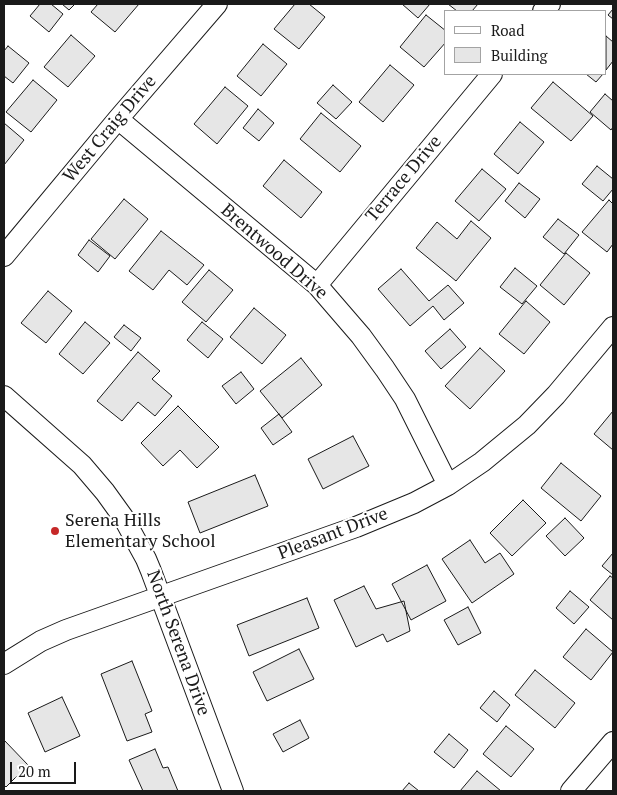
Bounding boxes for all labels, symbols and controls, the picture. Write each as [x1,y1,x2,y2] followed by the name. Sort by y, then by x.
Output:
[444,10,607,75] legend
[491,20,524,40] text: Road
[491,45,548,65] text: Building
[59,71,161,187] street label: West Craig Drive
[362,131,446,227] street label: Terrace Drive
[216,200,332,304] street label: Brentwood Drive
[275,503,391,565] street label: Pleasant Drive
[65,510,216,552] place label: Serena Hills Elementary School
[49,525,61,537] marker: Serena Hills Elementary School
[142,567,214,719] street label: North Serena Drive
[12,752,79,784] scale bar
[18,761,51,781] text: 20 m

